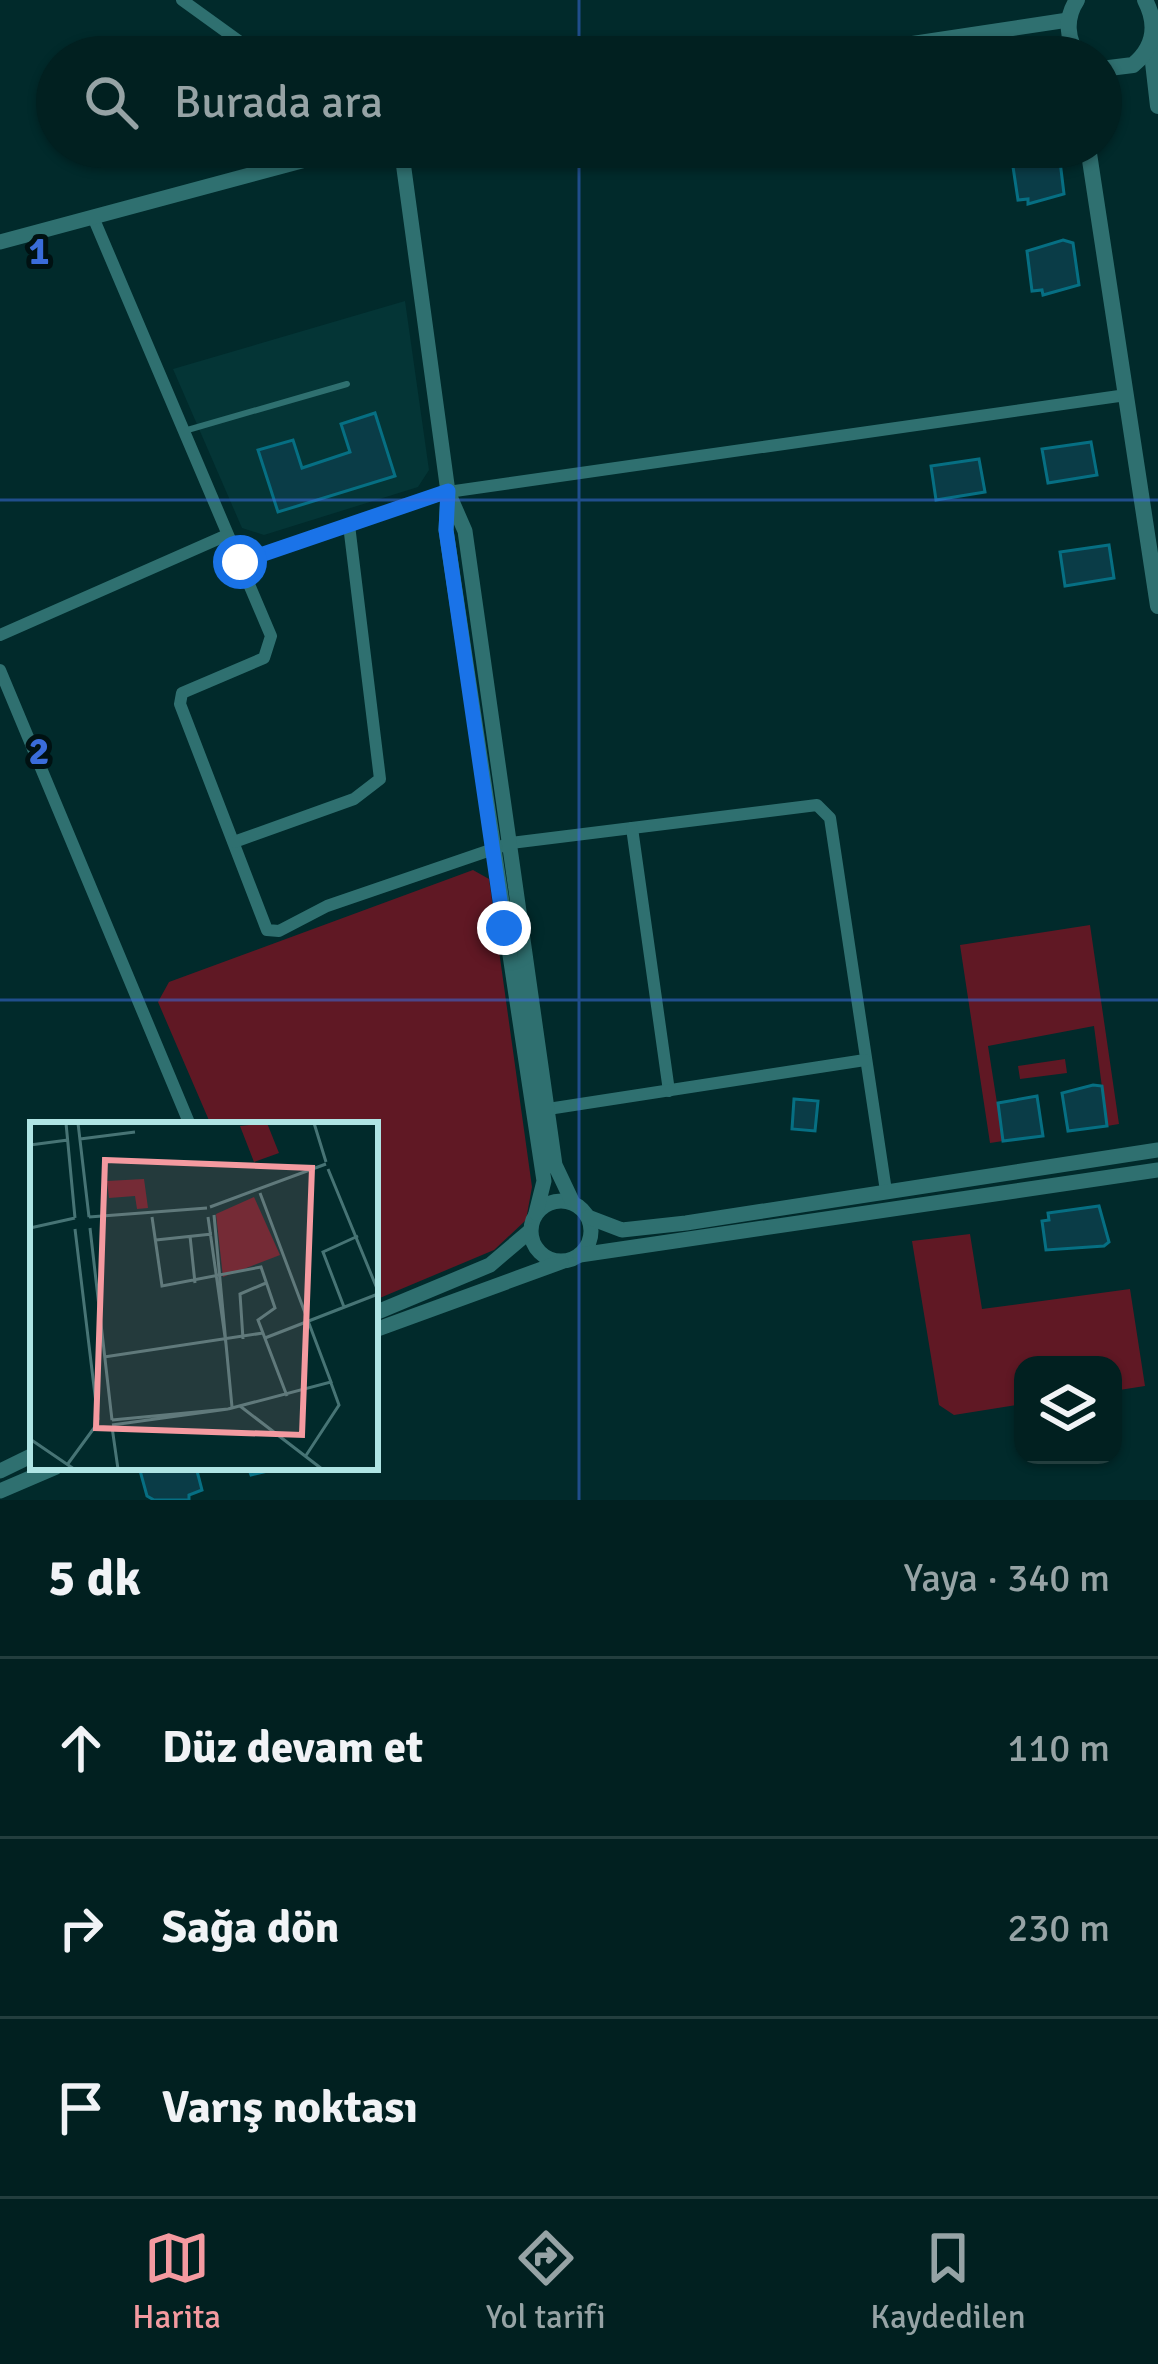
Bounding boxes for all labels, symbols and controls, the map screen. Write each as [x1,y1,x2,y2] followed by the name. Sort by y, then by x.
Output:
[36,36,1122,168] search box
[78,69,144,135] icon: search
[174,75,383,130] text: Burada ara
[28,227,50,275] text: 1
[213,535,267,589] route start
[28,727,50,775] text: 2
[477,901,531,955] route end
[30,1122,378,1470] inset map
[1014,1356,1122,1464] map controls
[1014,1356,1122,1464] button: layers
[48,1547,141,1610] text: 5 dk
[903,1554,1110,1602] text: Yaya · 340 m
[48,1715,114,1781] icon: ahead
[162,1720,423,1775] text: Düz devam et
[1007,1724,1110,1772] text: 110 m
[48,1895,114,1961] icon: right
[162,1900,339,1955] text: Sağa dön
[1007,1904,1110,1952] text: 230 m
[48,2075,114,2141] icon: arrive
[162,2080,418,2135] text: Varış noktası
[132,2225,221,2338] tab: Harita
[486,2225,606,2338] tab: Yol tarifi
[870,2225,1026,2338] tab: Kaydedilen

